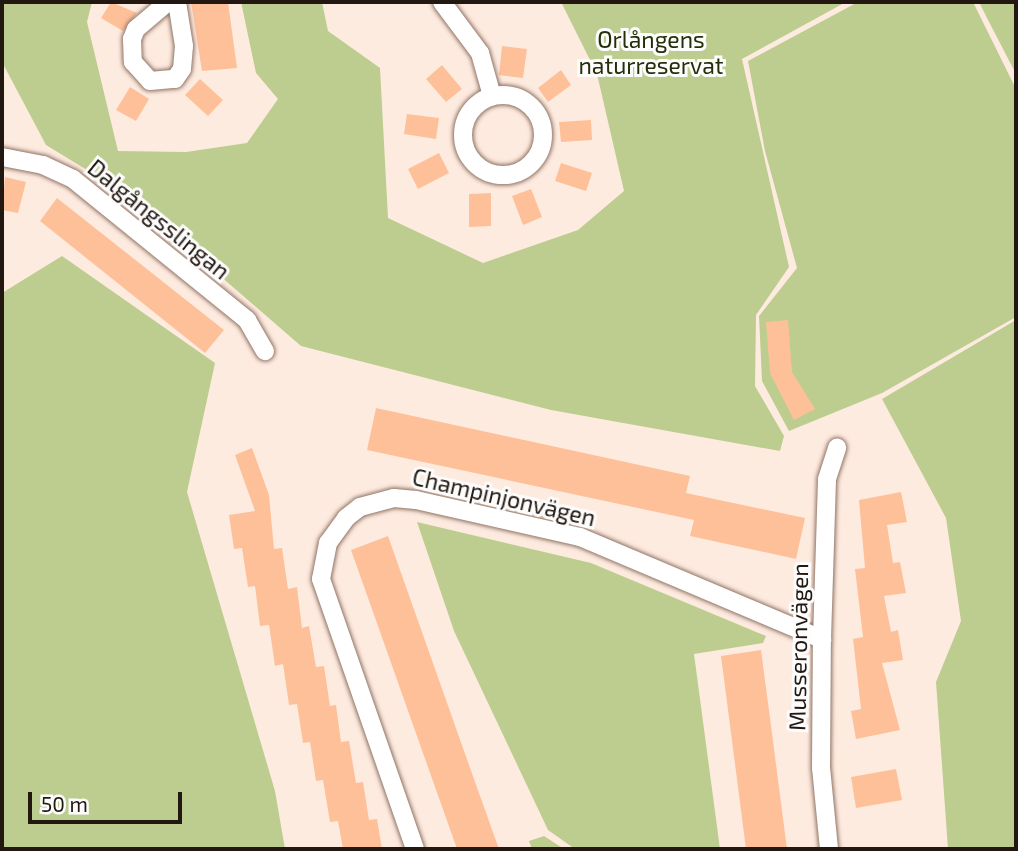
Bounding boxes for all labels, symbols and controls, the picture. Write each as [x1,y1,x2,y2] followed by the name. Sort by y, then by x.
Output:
[578,25,724,79] park label: Orlångens naturreservat
[83,153,235,285] street label: Dalgångsslingan
[410,463,598,531] street label: Champinjonvägen
[783,563,813,731] street label: Musseronvägen
[32,778,186,822] scale bar
[41,791,88,816] text: 50 m

